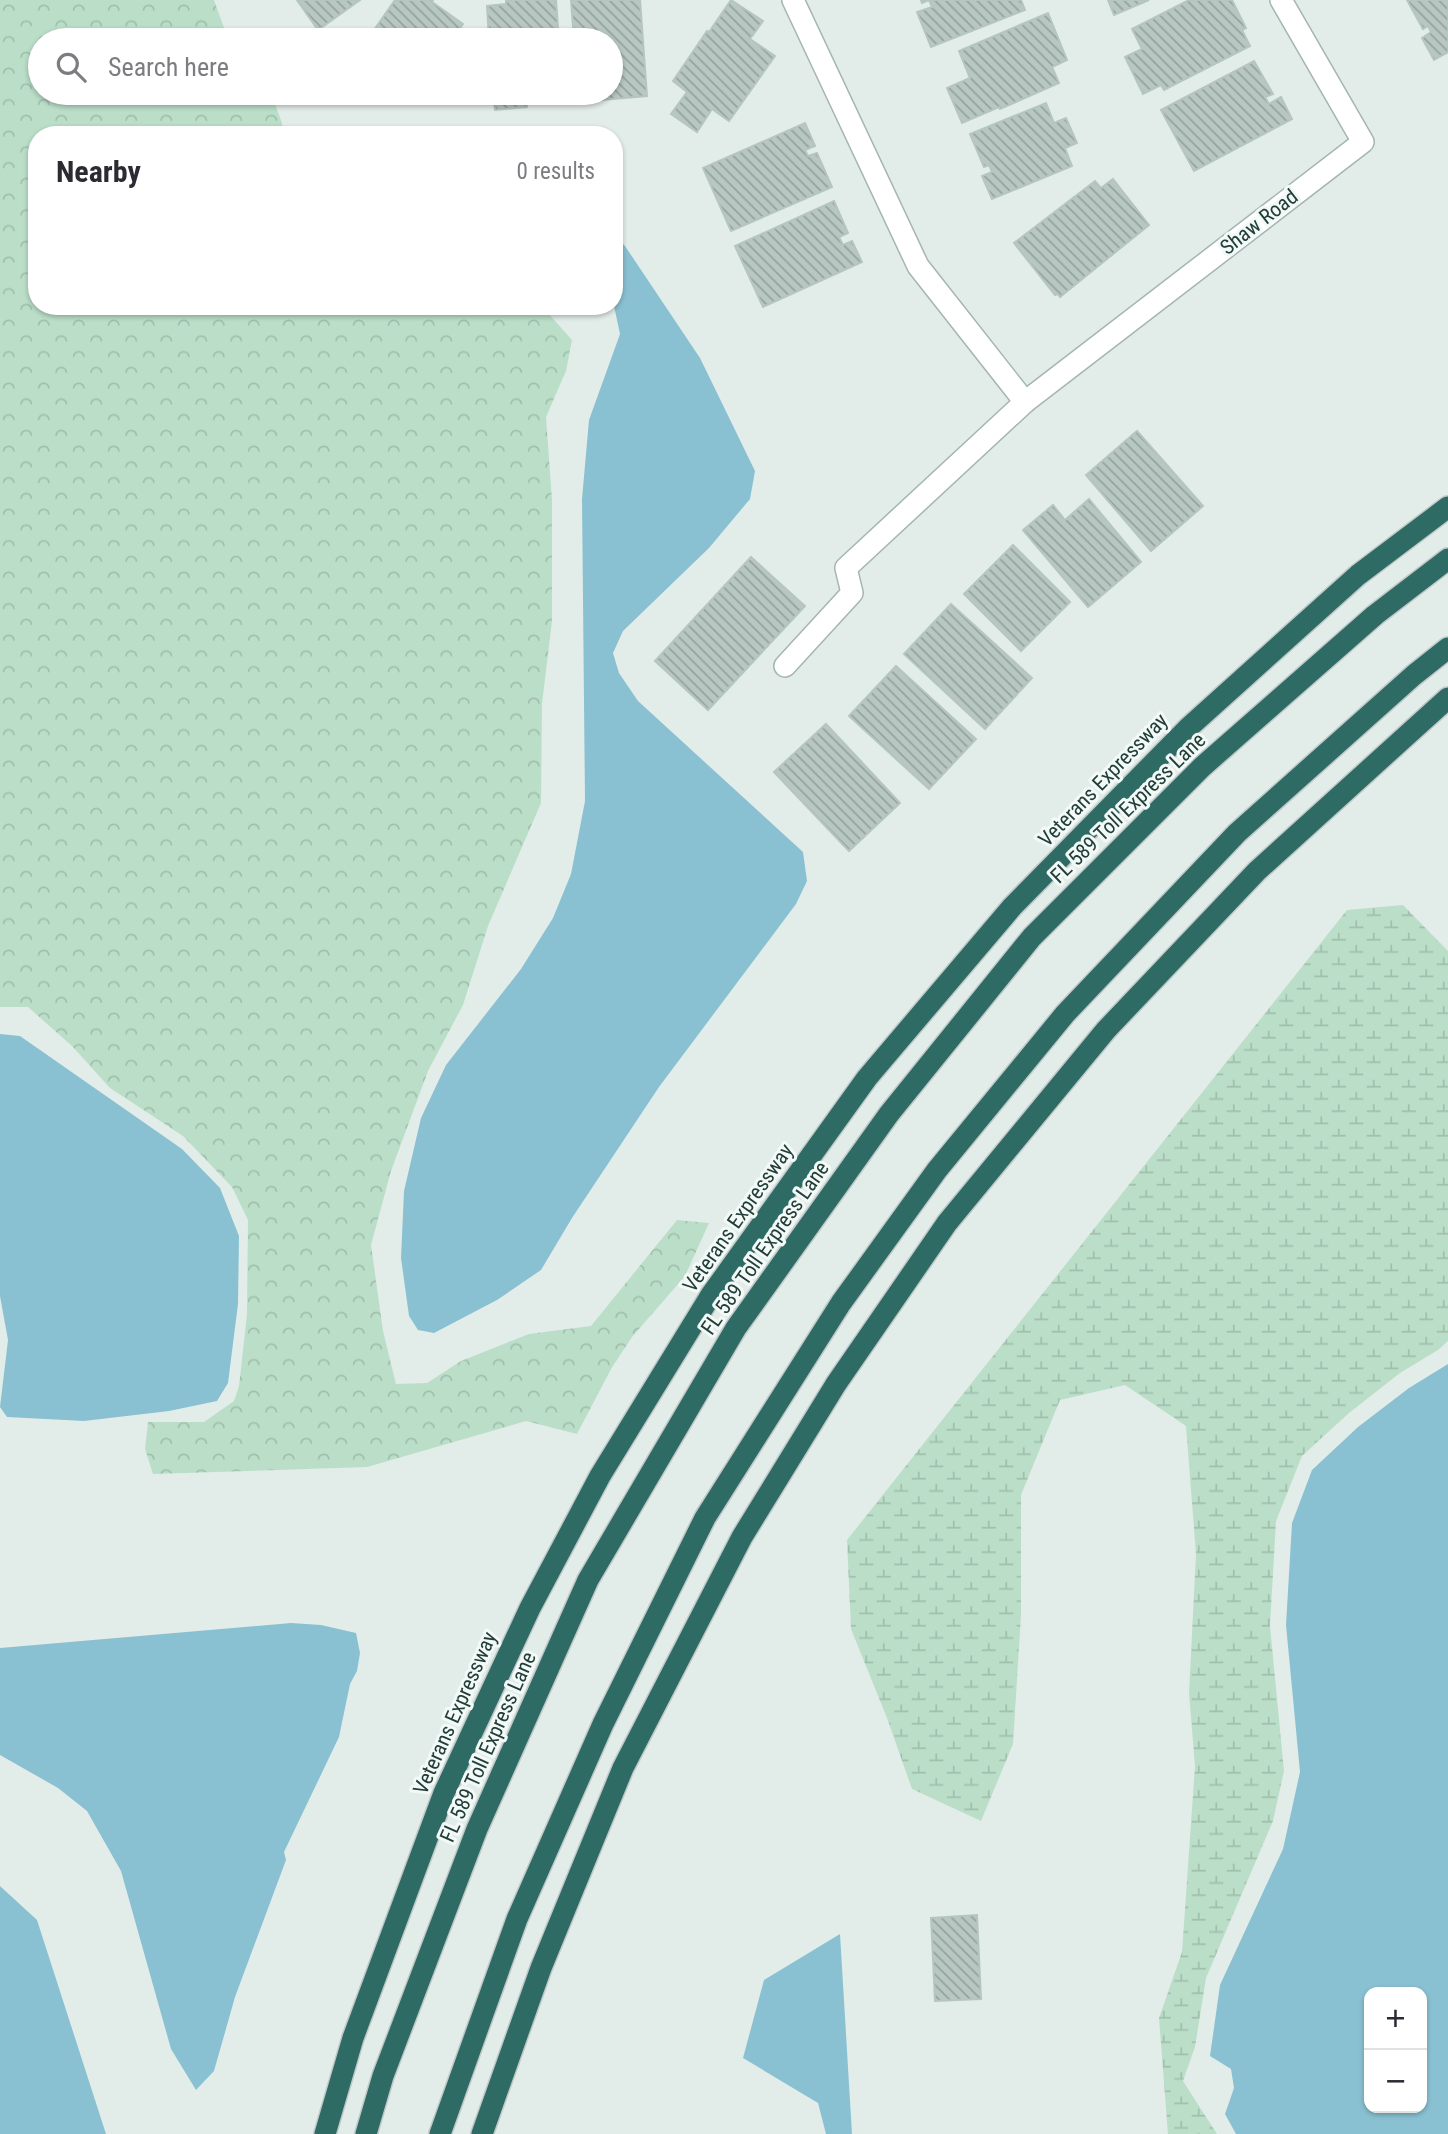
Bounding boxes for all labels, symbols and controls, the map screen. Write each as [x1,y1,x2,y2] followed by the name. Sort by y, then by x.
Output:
[28,28,623,105] search box
[52,48,90,86] icon: search
[108,52,229,82] text: Search here
[56,154,141,189] text: Nearby
[517,158,595,185] text: 0 results
[1215,184,1303,260] street label: Shaw Road
[1033,708,1173,851] street label: Veterans Expressway
[1046,728,1210,888] street label: FL 589 Toll Express Lane
[678,1139,798,1297] street label: Veterans Expressway
[696,1157,834,1339] street label: FL 589 Toll Express Lane
[408,1628,502,1798] street label: Veterans Expressway
[435,1648,541,1846] street label: FL 589 Toll Express Lane
[1364,1987,1427,2113] map controls
[1364,1987,1427,2050] button: +
[1364,2050,1427,2113] button: −

